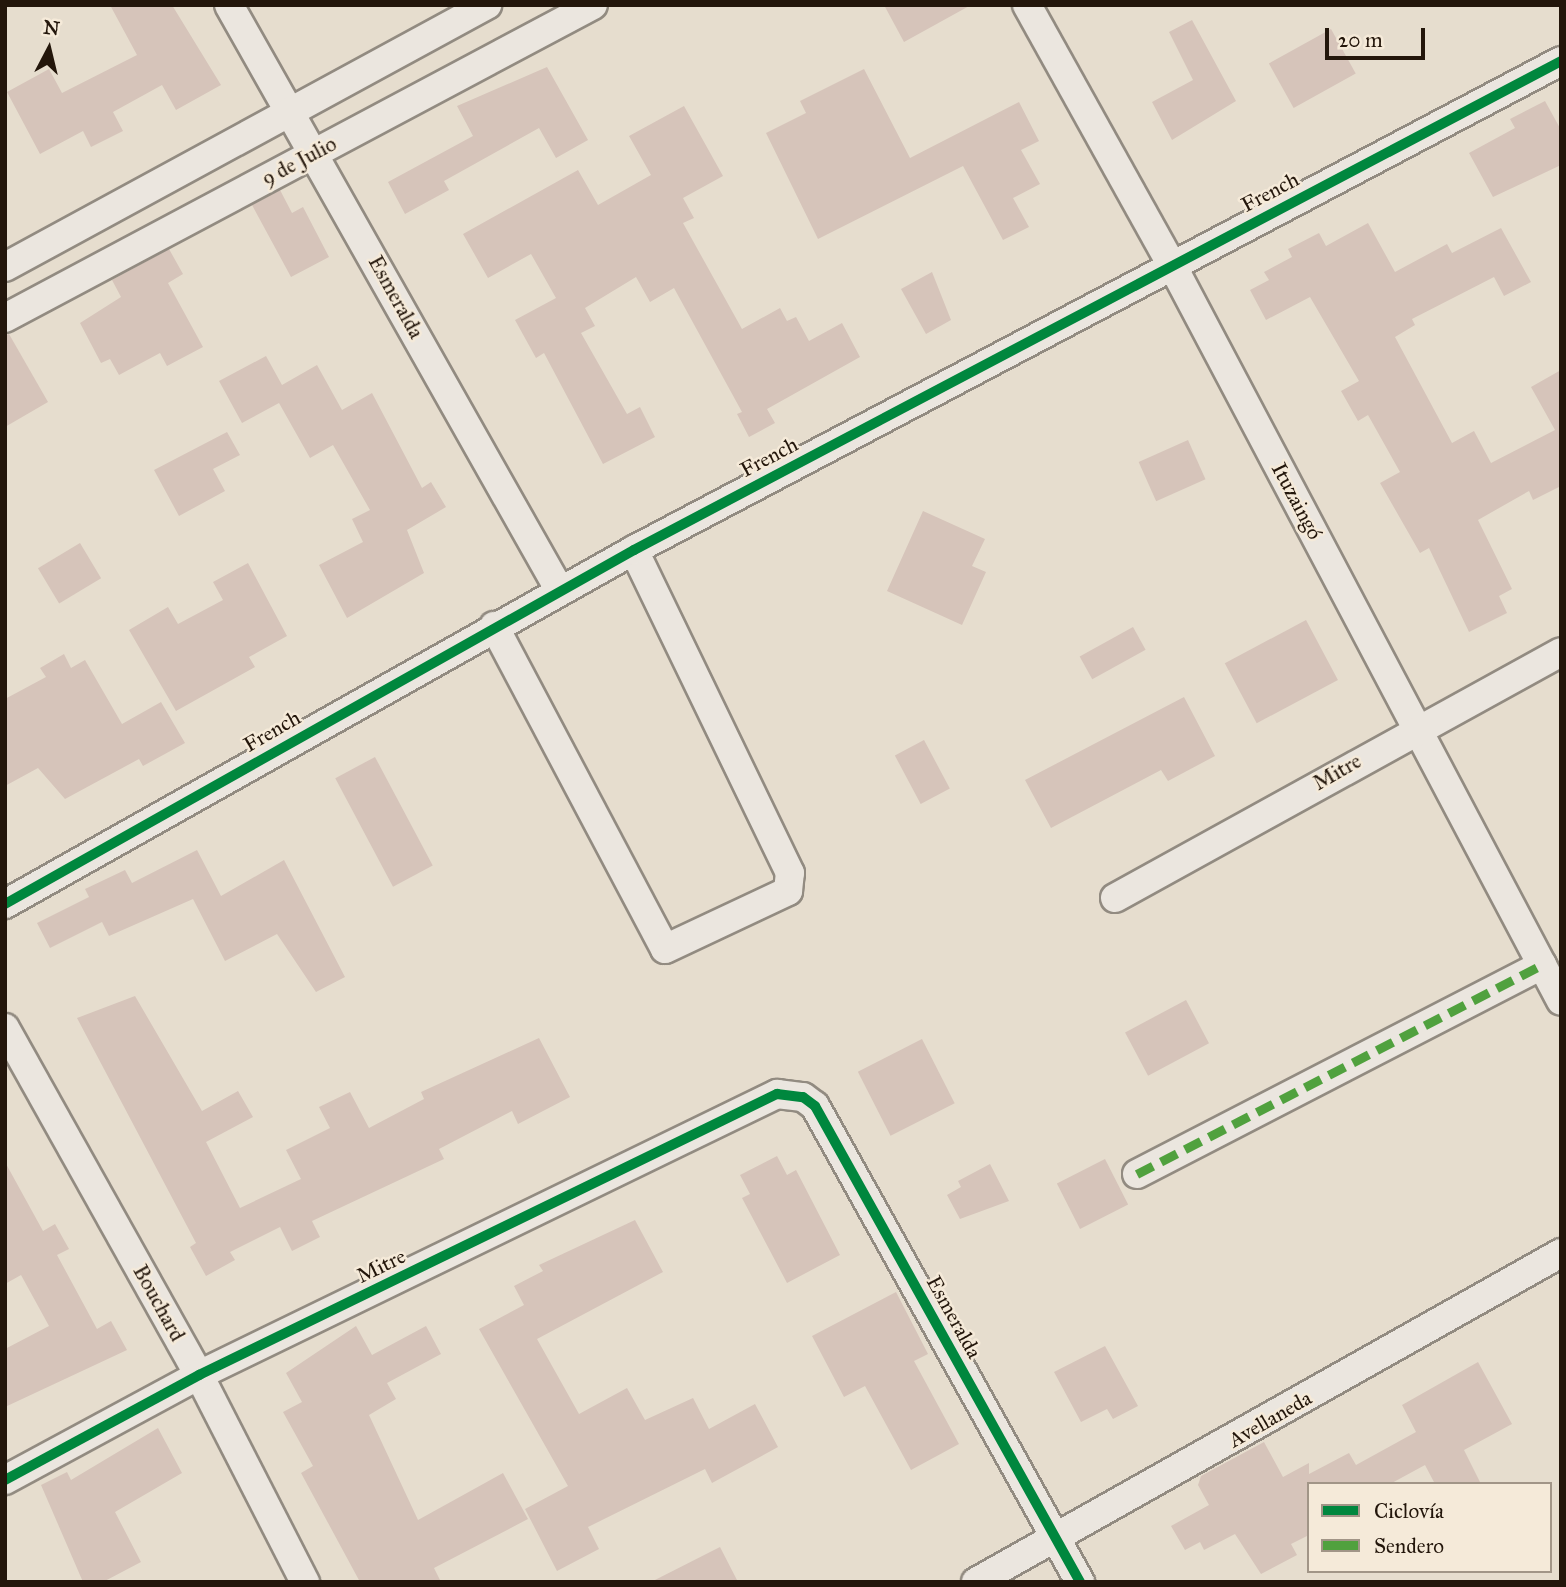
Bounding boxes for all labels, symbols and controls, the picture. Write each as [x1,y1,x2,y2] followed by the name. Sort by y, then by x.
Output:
[14,14,84,84] north arrow
[1328,14,1428,58] scale bar
[42,15,61,40] text: N
[1338,27,1383,53] text: 20 m
[257,131,341,191] street label: 9 de Julio
[1237,166,1303,218] street label: French
[363,251,429,343] street label: Esmeralda
[736,431,802,483] street label: French
[1266,458,1328,544] street label: Ituzaingó
[239,705,305,757] street label: French
[1309,748,1365,796] street label: Mitre
[352,1243,410,1289] street label: Mitre
[128,1260,190,1346] street label: Bouchard
[921,1271,987,1363] street label: Esmeralda
[1224,1385,1316,1453] street label: Avellaneda
[1307,1482,1552,1573] legend
[1374,1498,1444,1524] text: Ciclovía
[1374,1533,1444,1559] text: Sendero

